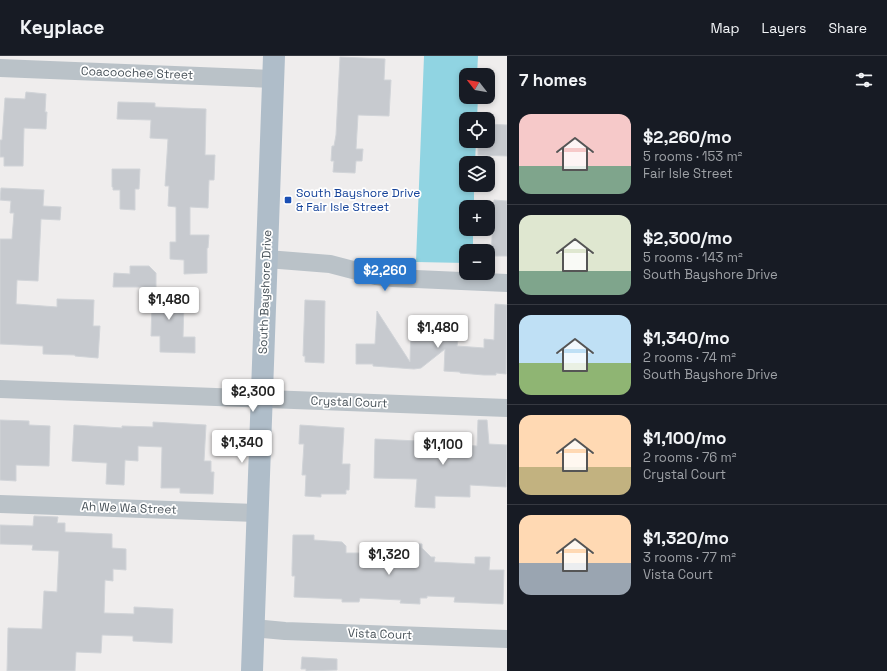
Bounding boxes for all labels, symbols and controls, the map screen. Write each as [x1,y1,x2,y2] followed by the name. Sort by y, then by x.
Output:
[20,15,104,40] text: Keyplace
[710,19,740,37] text: Map
[762,19,806,37] text: Layers
[828,19,867,37] text: Share
[81,63,193,83] street label: Coacoochee Street
[459,68,495,104] north arrow
[459,68,495,280] map controls
[519,69,587,91] text: 7 homes
[853,69,875,91] icon: filters
[459,112,495,148] button: locate
[643,126,732,148] text: $2,260/mo
[551,130,599,178] icon: home
[643,148,742,165] text: 5 rooms · 153 m²
[459,156,495,192] button: layers
[643,165,733,182] text: Fair Isle Street
[296,185,420,215] place label: South Bayshore Drive & Fair Isle Street
[283,195,293,205] marker: South Bayshore Drive & Fair Isle Street
[459,200,495,236] button: +
[643,227,732,249] text: $2,300/mo
[255,230,275,354] street label: South Bayshore Drive
[551,231,599,279] icon: home
[459,244,495,280] button: −
[643,249,743,266] text: 5 rooms · 143 m²
[352,258,418,292] pin: $2,260
[363,262,407,279] text: $2,260
[643,266,778,283] text: South Bayshore Drive
[136,287,202,321] pin: $1,480
[148,291,190,308] text: $1,480
[405,315,471,349] pin: $1,480
[417,319,459,336] text: $1,480
[643,327,730,349] text: $1,340/mo
[551,331,599,379] icon: home
[643,349,736,366] text: 2 rooms · 74 m²
[643,366,778,383] text: South Bayshore Drive
[220,379,286,413] pin: $2,300
[231,383,275,400] text: $2,300
[310,393,388,411] street label: Crystal Court
[643,427,726,449] text: $1,100/mo
[209,430,275,464] pin: $1,340
[551,431,599,479] icon: home
[410,432,476,466] pin: $1,100
[221,434,263,451] text: $1,340
[423,436,463,453] text: $1,100
[643,449,737,466] text: 2 rooms · 76 m²
[643,466,726,483] text: Crystal Court
[81,498,177,518] street label: Ah We Wa Street
[643,527,729,549] text: $1,320/mo
[551,531,599,579] icon: home
[356,542,422,576] pin: $1,320
[368,546,410,563] text: $1,320
[643,549,736,566] text: 3 rooms · 77 m²
[643,566,713,583] text: Vista Court
[347,625,413,643] street label: Vista Court

